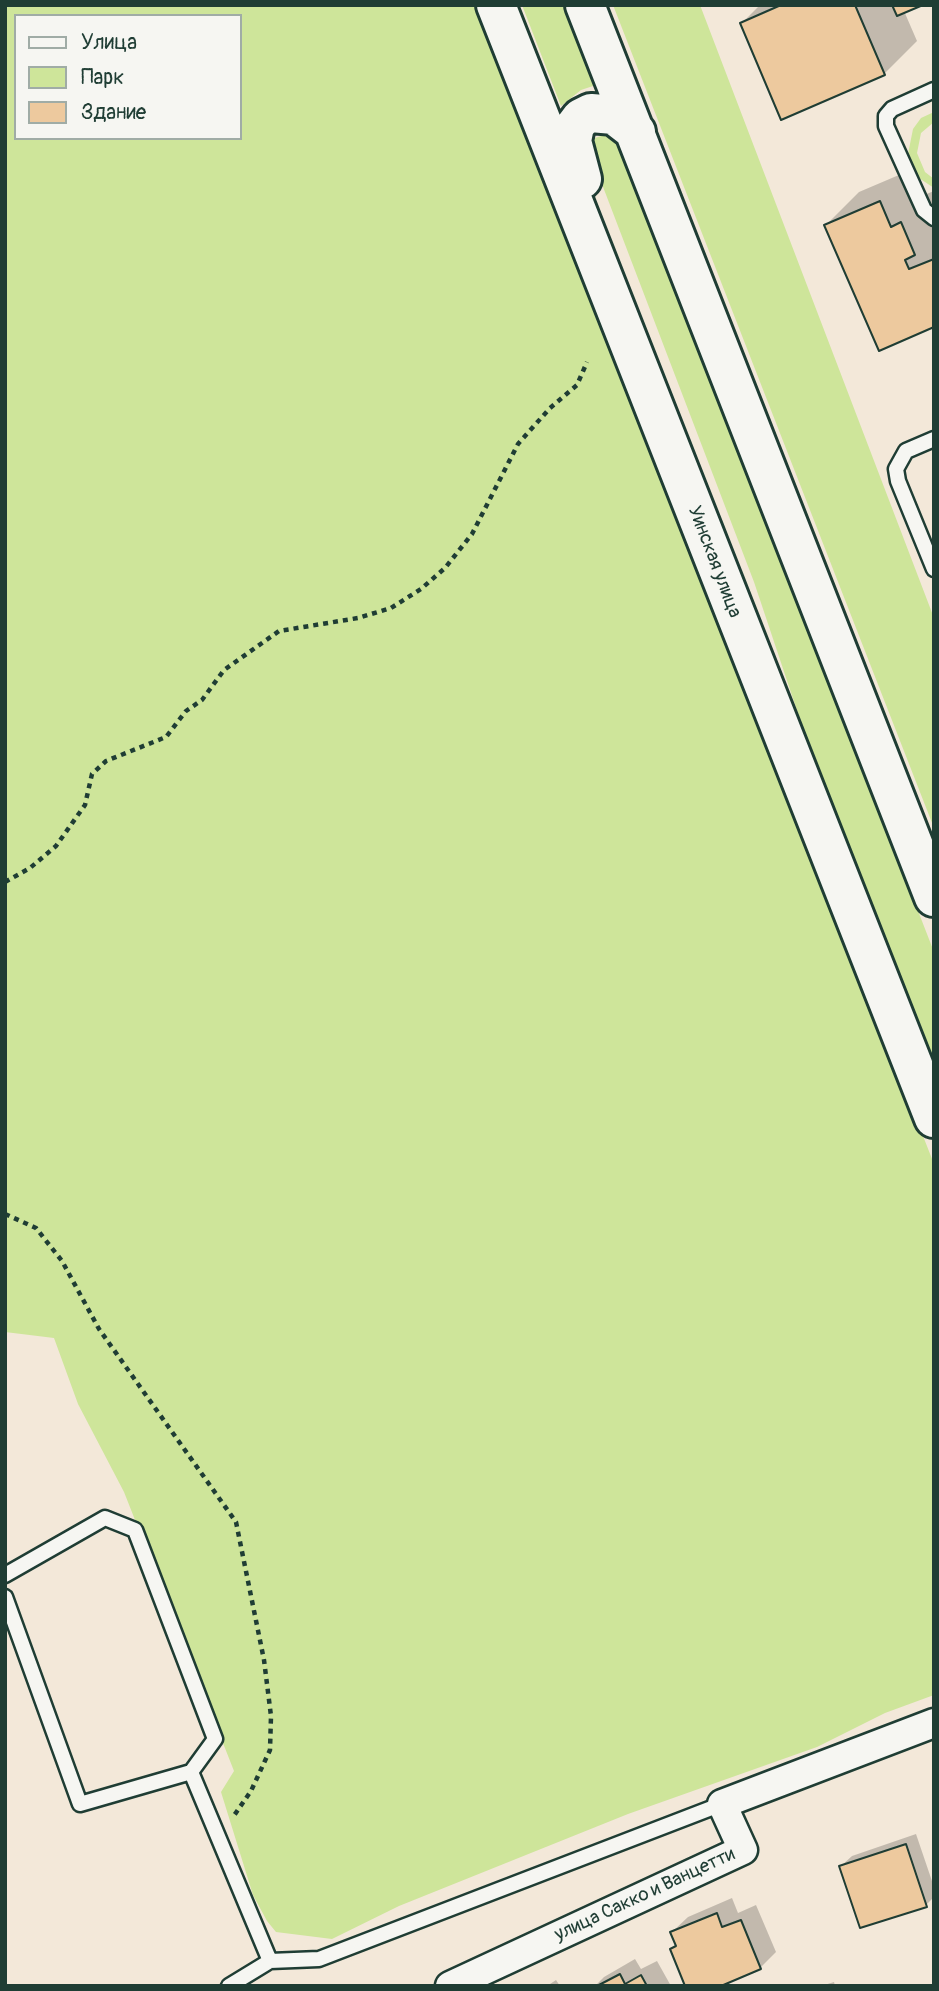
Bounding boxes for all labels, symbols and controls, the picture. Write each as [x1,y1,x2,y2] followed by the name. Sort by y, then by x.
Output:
[14,14,242,140] legend
[81,29,137,56] text: Улица
[81,64,124,91] text: Парк
[81,99,146,126] text: Здание
[682,503,746,621] street label: Уинская улица
[551,1843,739,1947] street label: улица Сакко и Ванцетти

